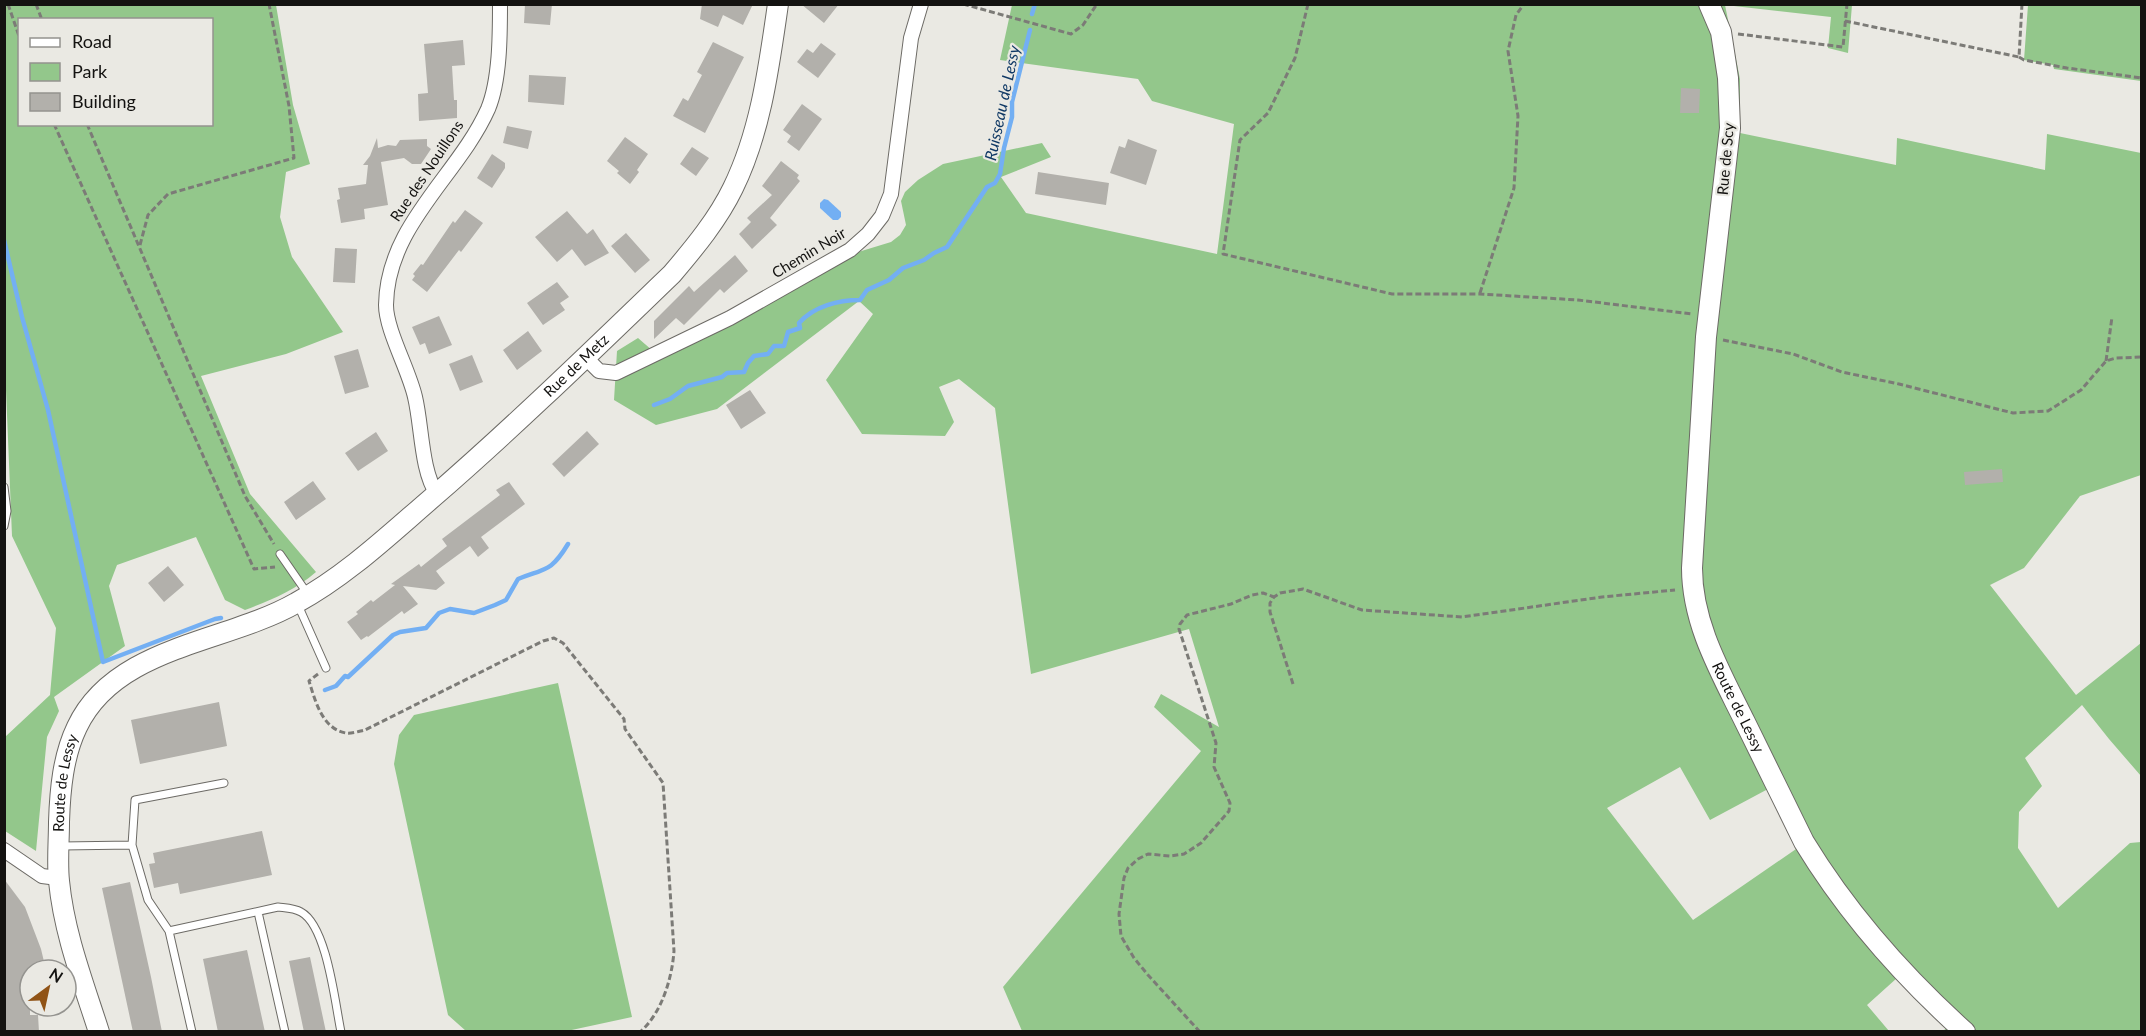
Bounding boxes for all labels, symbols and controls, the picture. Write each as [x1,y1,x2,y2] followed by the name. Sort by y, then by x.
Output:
[18,18,213,126] legend
[72,30,112,52] text: Road
[980,43,1023,162] water label: Ruisseau de Lessy
[72,60,108,82] text: Park
[72,90,136,112] text: Building
[386,116,467,224] street label: Rue des Nouillons
[1713,122,1737,196] street label: Rue de Scy
[768,223,849,281] street label: Chemin Noir
[539,330,612,400] street label: Rue de Metz
[1709,659,1769,755] street label: Route de Lessy
[49,731,81,832] street label: Route de Lessy
[18,958,78,1018] north arrow
[46,964,67,986] text: N

